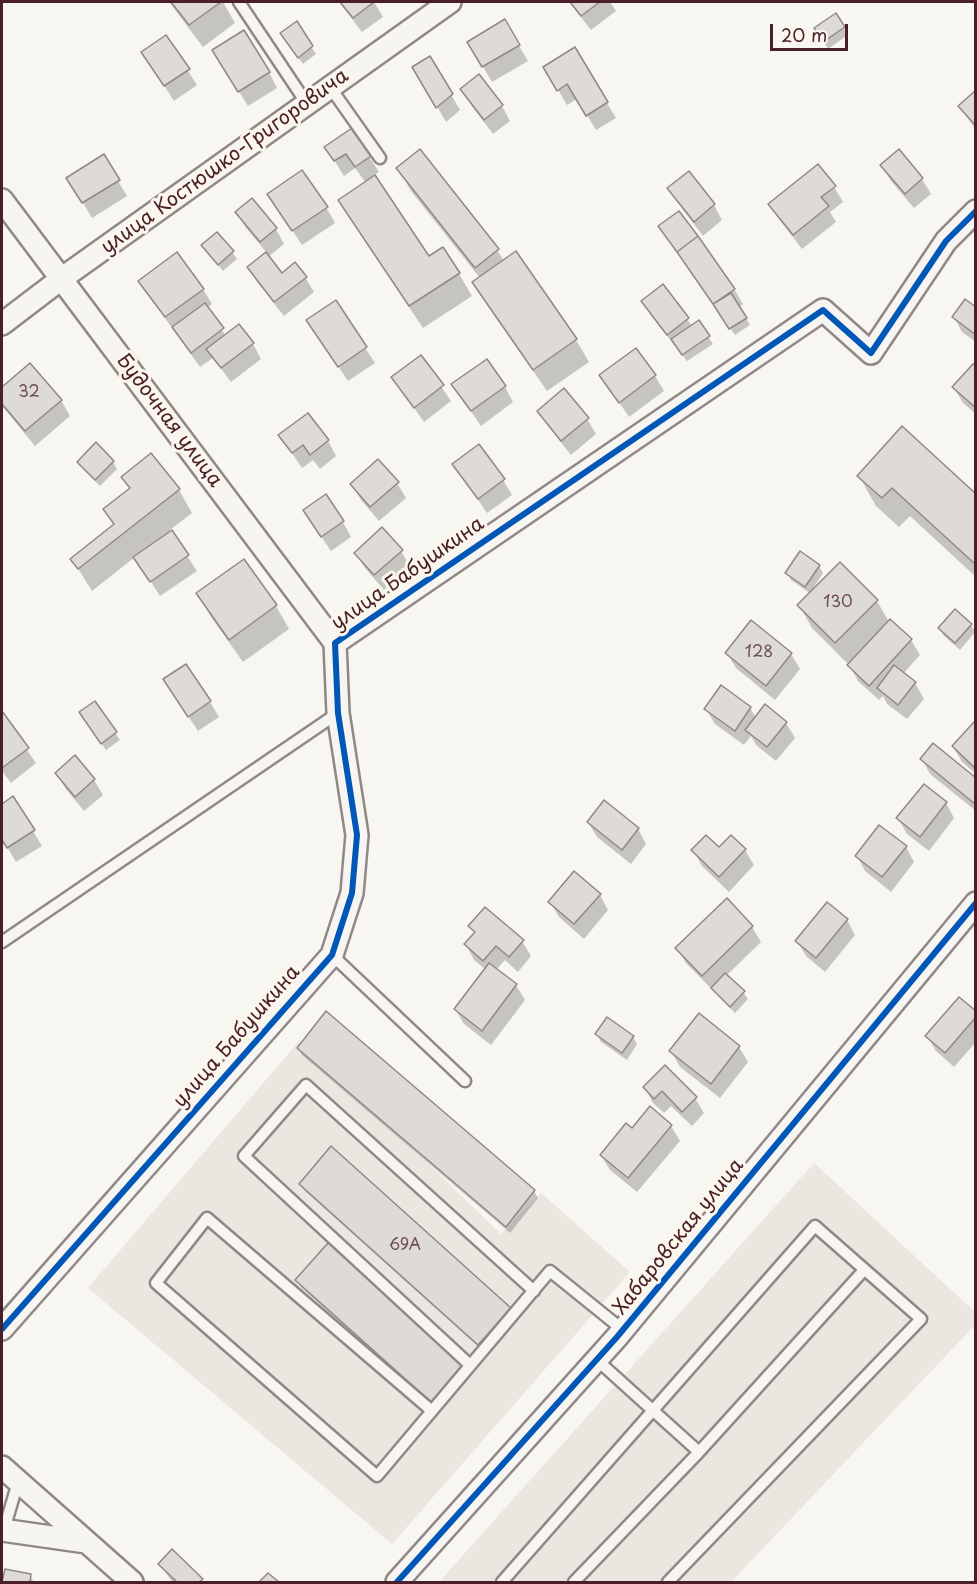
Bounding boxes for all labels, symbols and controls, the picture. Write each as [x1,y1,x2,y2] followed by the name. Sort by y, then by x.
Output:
[773,12,851,50] scale bar
[781,21,827,48] text: 20 m
[97,64,353,260] street label: улица Костюшко-Григоровича
[111,350,227,492] street label: Будочная улица
[18,383,40,403] house number: 32
[327,512,489,636] street label: улица Бабушкина
[823,593,853,613] house number: 130
[745,643,773,663] house number: 128
[169,961,305,1113] street label: улица Бабушкина
[609,1154,749,1320] street label: Хабаровская улица
[389,1236,421,1256] house number: 69А

